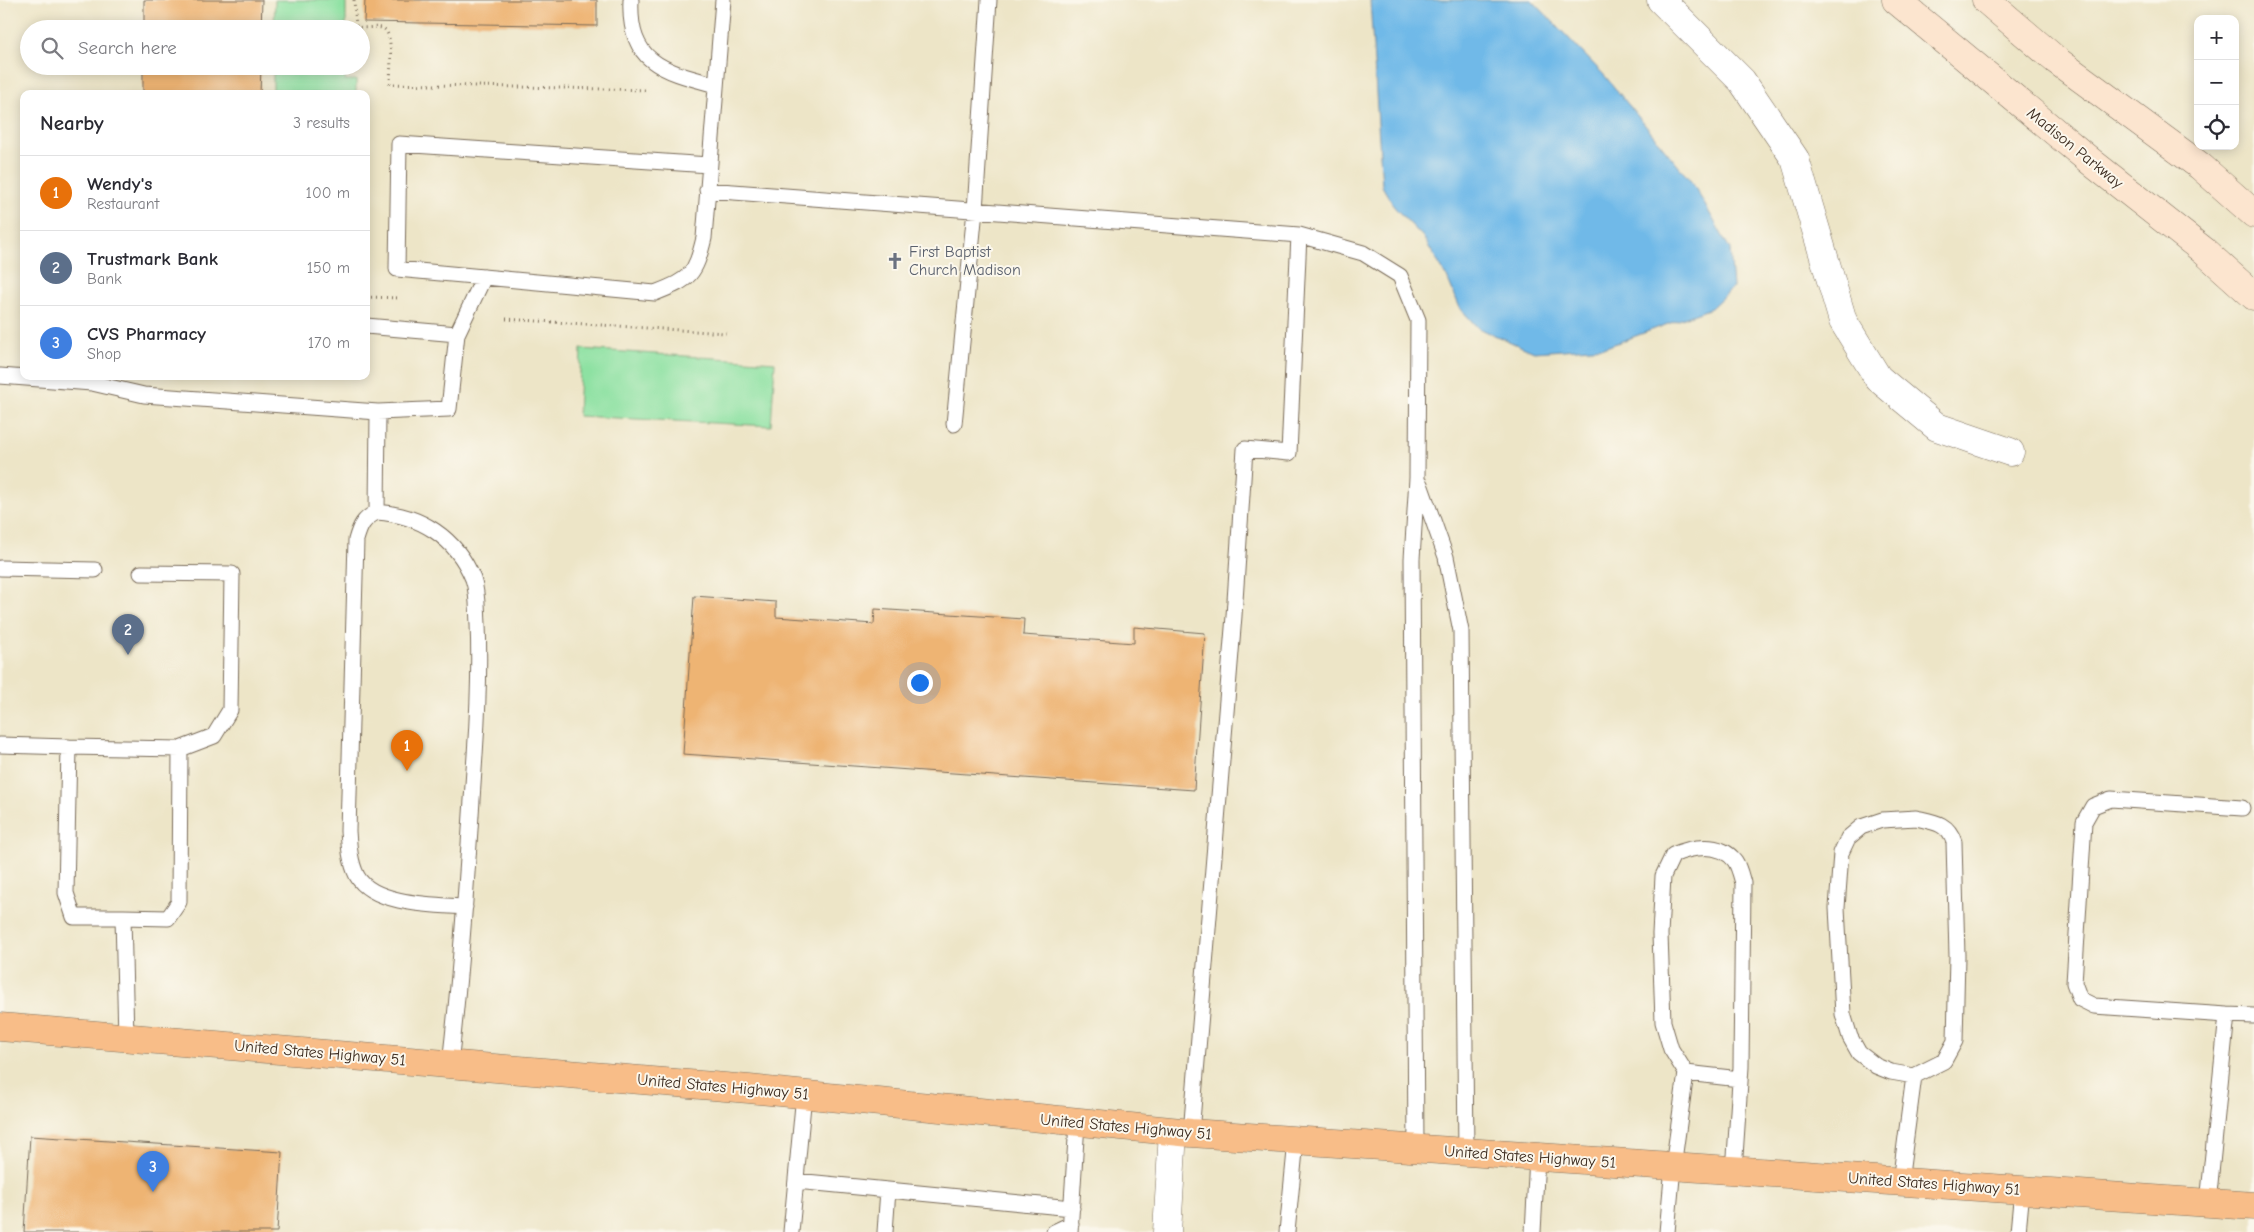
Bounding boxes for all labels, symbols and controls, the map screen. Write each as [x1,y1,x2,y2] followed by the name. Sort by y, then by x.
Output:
[2194,15,2239,150] map controls
[2194,15,2239,60] button: +
[20,20,370,75] search box
[38,34,66,62] icon: search
[78,37,177,59] text: Search here
[2194,60,2239,105] button: −
[2023,104,2127,193] street label: Madison Parkway
[2194,105,2239,150] button: locate
[40,111,104,135] text: Nearby
[293,114,350,132] text: 3 results
[87,173,152,195] text: Wendy's
[53,184,59,202] text: 1
[306,184,350,202] text: 100 m
[87,195,159,213] text: Restaurant
[909,243,1021,279] place label: First Baptist Church Madison
[87,248,218,270] text: Trustmark Bank
[885,251,905,271] church icon: First Baptist Church Madison
[52,259,60,277] text: 2
[307,259,350,277] text: 150 m
[87,270,122,288] text: Bank
[87,323,206,345] text: CVS Pharmacy
[52,334,60,352] text: 3
[308,334,350,352] text: 170 m
[87,345,121,363] text: Shop
[112,614,144,655] pin: 2
[907,670,933,696] your location
[391,730,423,771] pin: 1
[233,1037,407,1069] street label: United States Highway 51
[636,1071,810,1103] street label: United States Highway 51
[1039,1111,1213,1143] street label: United States Highway 51
[1444,1142,1616,1172] street label: United States Highway 51
[137,1151,169,1192] pin: 3
[1848,1169,2020,1199] street label: United States Highway 51

